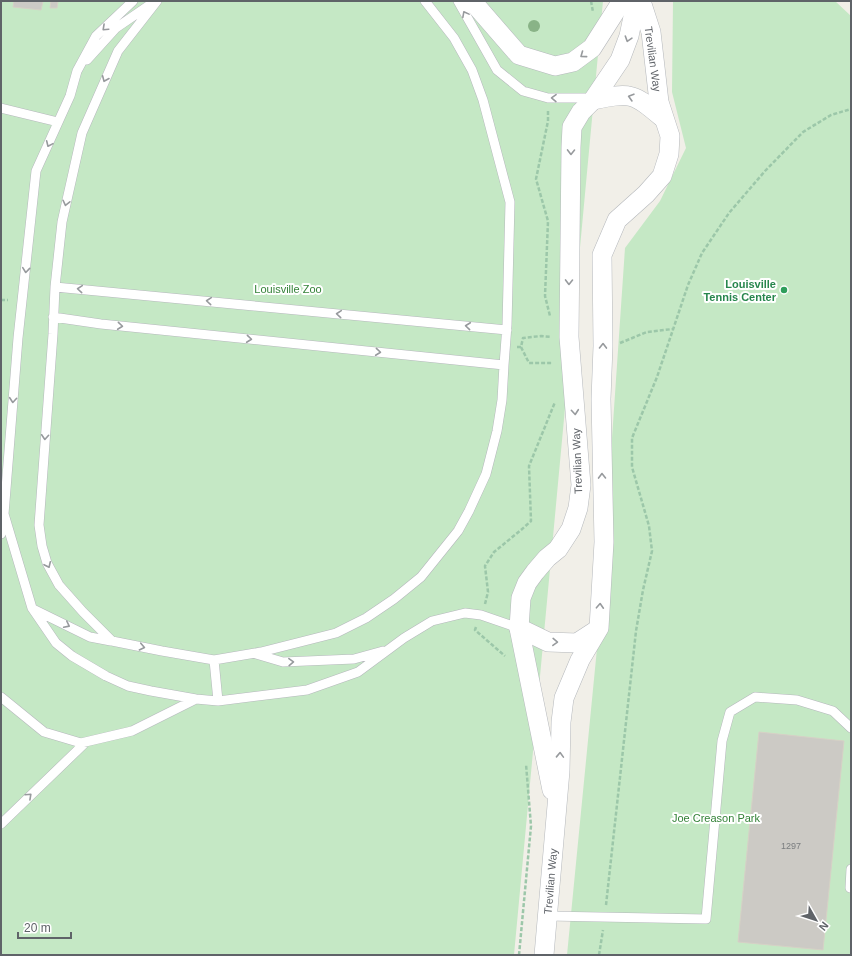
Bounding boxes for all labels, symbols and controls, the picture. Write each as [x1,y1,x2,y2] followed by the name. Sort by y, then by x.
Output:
[462,11,470,18] one-way arrow
[102,23,110,31] one-way arrow
[642,26,664,93] street label: Trevilian Way
[624,36,633,43] one-way arrow
[581,50,588,57] one-way arrow
[102,76,110,83] one-way arrow
[628,93,635,102] one-way arrow
[551,94,557,102] one-way arrow
[45,140,53,147] one-way arrow
[567,149,575,155] one-way arrow
[63,200,71,206] one-way arrow
[21,267,30,273] one-way arrow
[703,278,777,303] place label: Louisville Tennis Center
[565,279,573,285] one-way arrow
[254,283,322,295] park label: Louisville Zoo
[77,285,83,294] one-way arrow
[779,285,789,295] marker: Louisville Tennis Center
[206,297,212,306] one-way arrow
[336,309,342,318] one-way arrow
[117,321,123,330] one-way arrow
[465,322,471,331] one-way arrow
[246,334,252,343] one-way arrow
[599,343,607,349] one-way arrow
[375,347,381,356] one-way arrow
[9,397,18,403] one-way arrow
[570,409,579,415] one-way arrow
[570,427,584,494] street label: Trevilian Way
[41,434,50,440] one-way arrow
[598,473,607,479] one-way arrow
[43,561,51,569] one-way arrow
[596,603,605,609] one-way arrow
[63,620,70,628] one-way arrow
[552,638,558,646] one-way arrow
[139,642,145,651] one-way arrow
[288,658,294,666] one-way arrow
[556,752,564,758] one-way arrow
[24,794,32,801] one-way arrow
[672,812,761,824] park label: Joe Creason Park
[781,841,801,851] house number: 1297
[542,847,559,915] street label: Trevilian Way
[796,900,836,940] north arrow
[18,914,71,940] scale bar
[817,919,831,933] text: N
[24,921,51,935] text: 20 m

